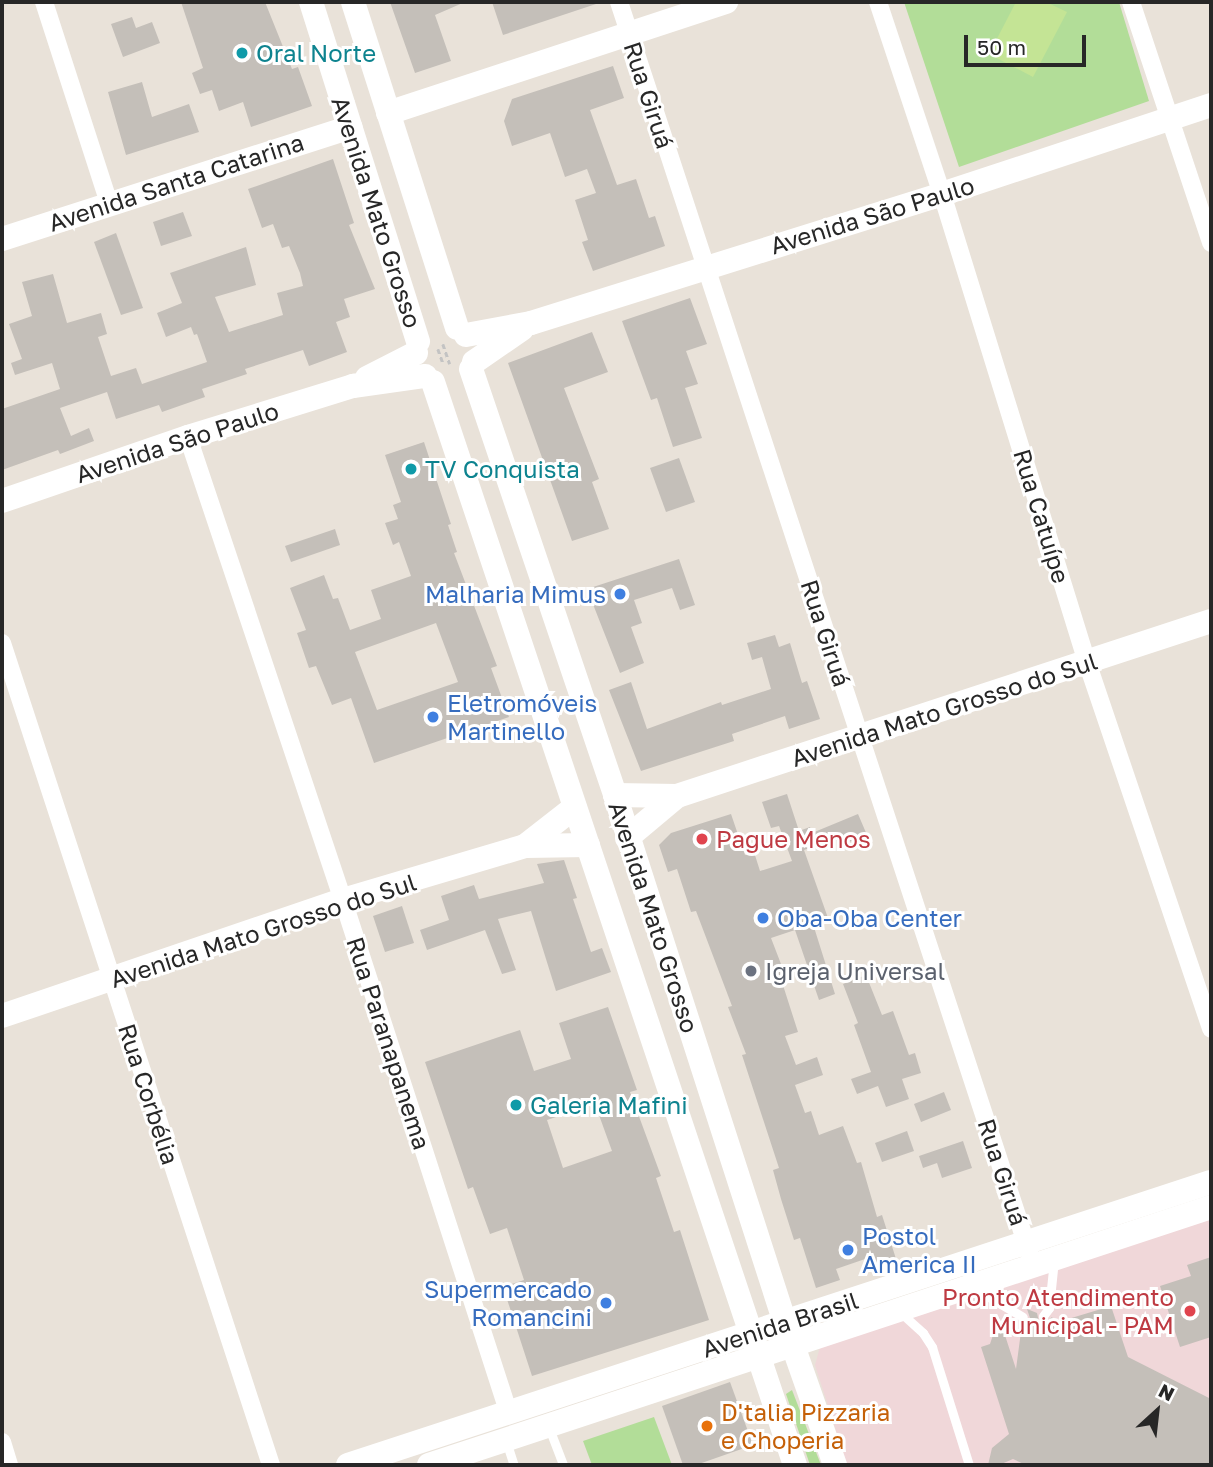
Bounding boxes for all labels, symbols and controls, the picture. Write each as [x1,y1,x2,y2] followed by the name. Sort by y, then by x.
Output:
[968,21,1090,65] scale bar
[977,34,1026,60] text: 50 m
[618,38,680,152] street label: Rua Giruá
[256,39,376,67] place label: Oral Norte
[234,45,250,61] marker: Oral Norte
[326,93,428,331] street label: Avenida Mato Grosso
[45,127,307,237] street label: Avenida Santa Catarina
[767,170,977,260] street label: Avenida São Paulo
[72,396,282,488] street label: Avenida São Paulo
[1008,445,1076,587] street label: Rua Catuípe
[425,455,580,483] place label: TV Conquista
[403,461,419,477] marker: TV Conquista
[795,576,857,690] street label: Rua Giruá
[425,580,606,608] place label: Malharia Mimus
[612,586,628,602] marker: Malharia Mimus
[787,646,1101,772] street label: Avenida Mato Grosso do Sul
[447,689,597,745] place label: Eletromóveis Martinello
[425,709,441,725] marker: Eletromóveis Martinello
[603,798,705,1036] street label: Avenida Mato Grosso
[716,825,871,853] place label: Pague Menos
[694,831,710,847] marker: Pague Menos
[106,867,420,993] street label: Avenida Mato Grosso do Sul
[777,904,962,932] place label: Oba-Oba Center
[755,910,771,926] marker: Oba-Oba Center
[341,933,437,1153] street label: Rua Paranapanema
[765,957,945,985] place label: Igreja Universal
[743,963,759,979] marker: Igreja Universal
[113,1020,185,1168] street label: Rua Corbélia
[530,1091,688,1119] place label: Galeria Mafini
[508,1097,524,1113] marker: Galeria Mafini
[972,1115,1034,1229] street label: Rua Giruá
[862,1222,977,1278] place label: Postol America II
[840,1242,856,1258] marker: Postol America II
[424,1275,592,1331] place label: Supermercado Romancini
[942,1283,1174,1339] place label: Pronto Atendimento Municipal - PAM
[698,1285,862,1363] street label: Avenida Brasil
[598,1295,614,1311] marker: Supermercado Romancini
[1180,1301,1200,1321] marker: Pronto Atendimento Municipal - PAM
[1122,1376,1192,1446] north arrow
[1155,1378,1178,1405] text: N
[721,1398,890,1454] place label: D'talia Pizzaria e Choperia
[699,1418,715,1434] marker: D'talia Pizzaria e Choperia

